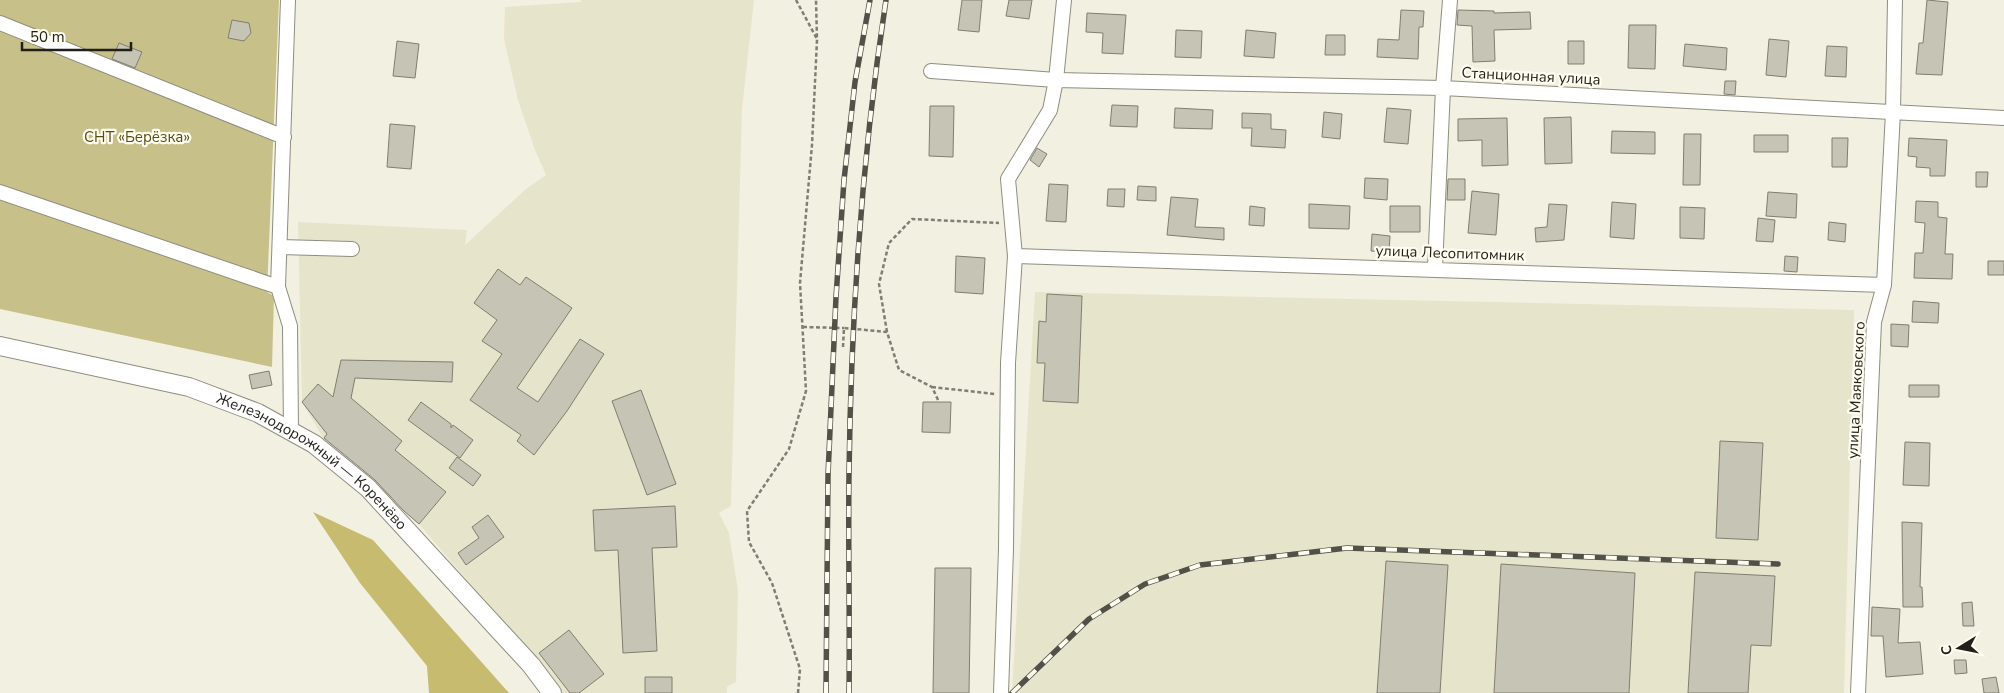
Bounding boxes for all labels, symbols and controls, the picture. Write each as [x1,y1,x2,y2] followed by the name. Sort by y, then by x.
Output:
[22,20,131,52] scale bar
[30,27,65,47] text: 50 m
[1461,62,1601,90] street label: Станционная улица
[84,127,190,147] park label: СНТ «Берёзка»
[1375,240,1525,266] street label: улица Лесопитомник
[1842,321,1870,459] street label: улица Маяковского
[214,388,412,534] street label: Железнодорожный — Коренёво
[1934,623,1984,673] north arrow
[1936,643,1957,657] text: С

